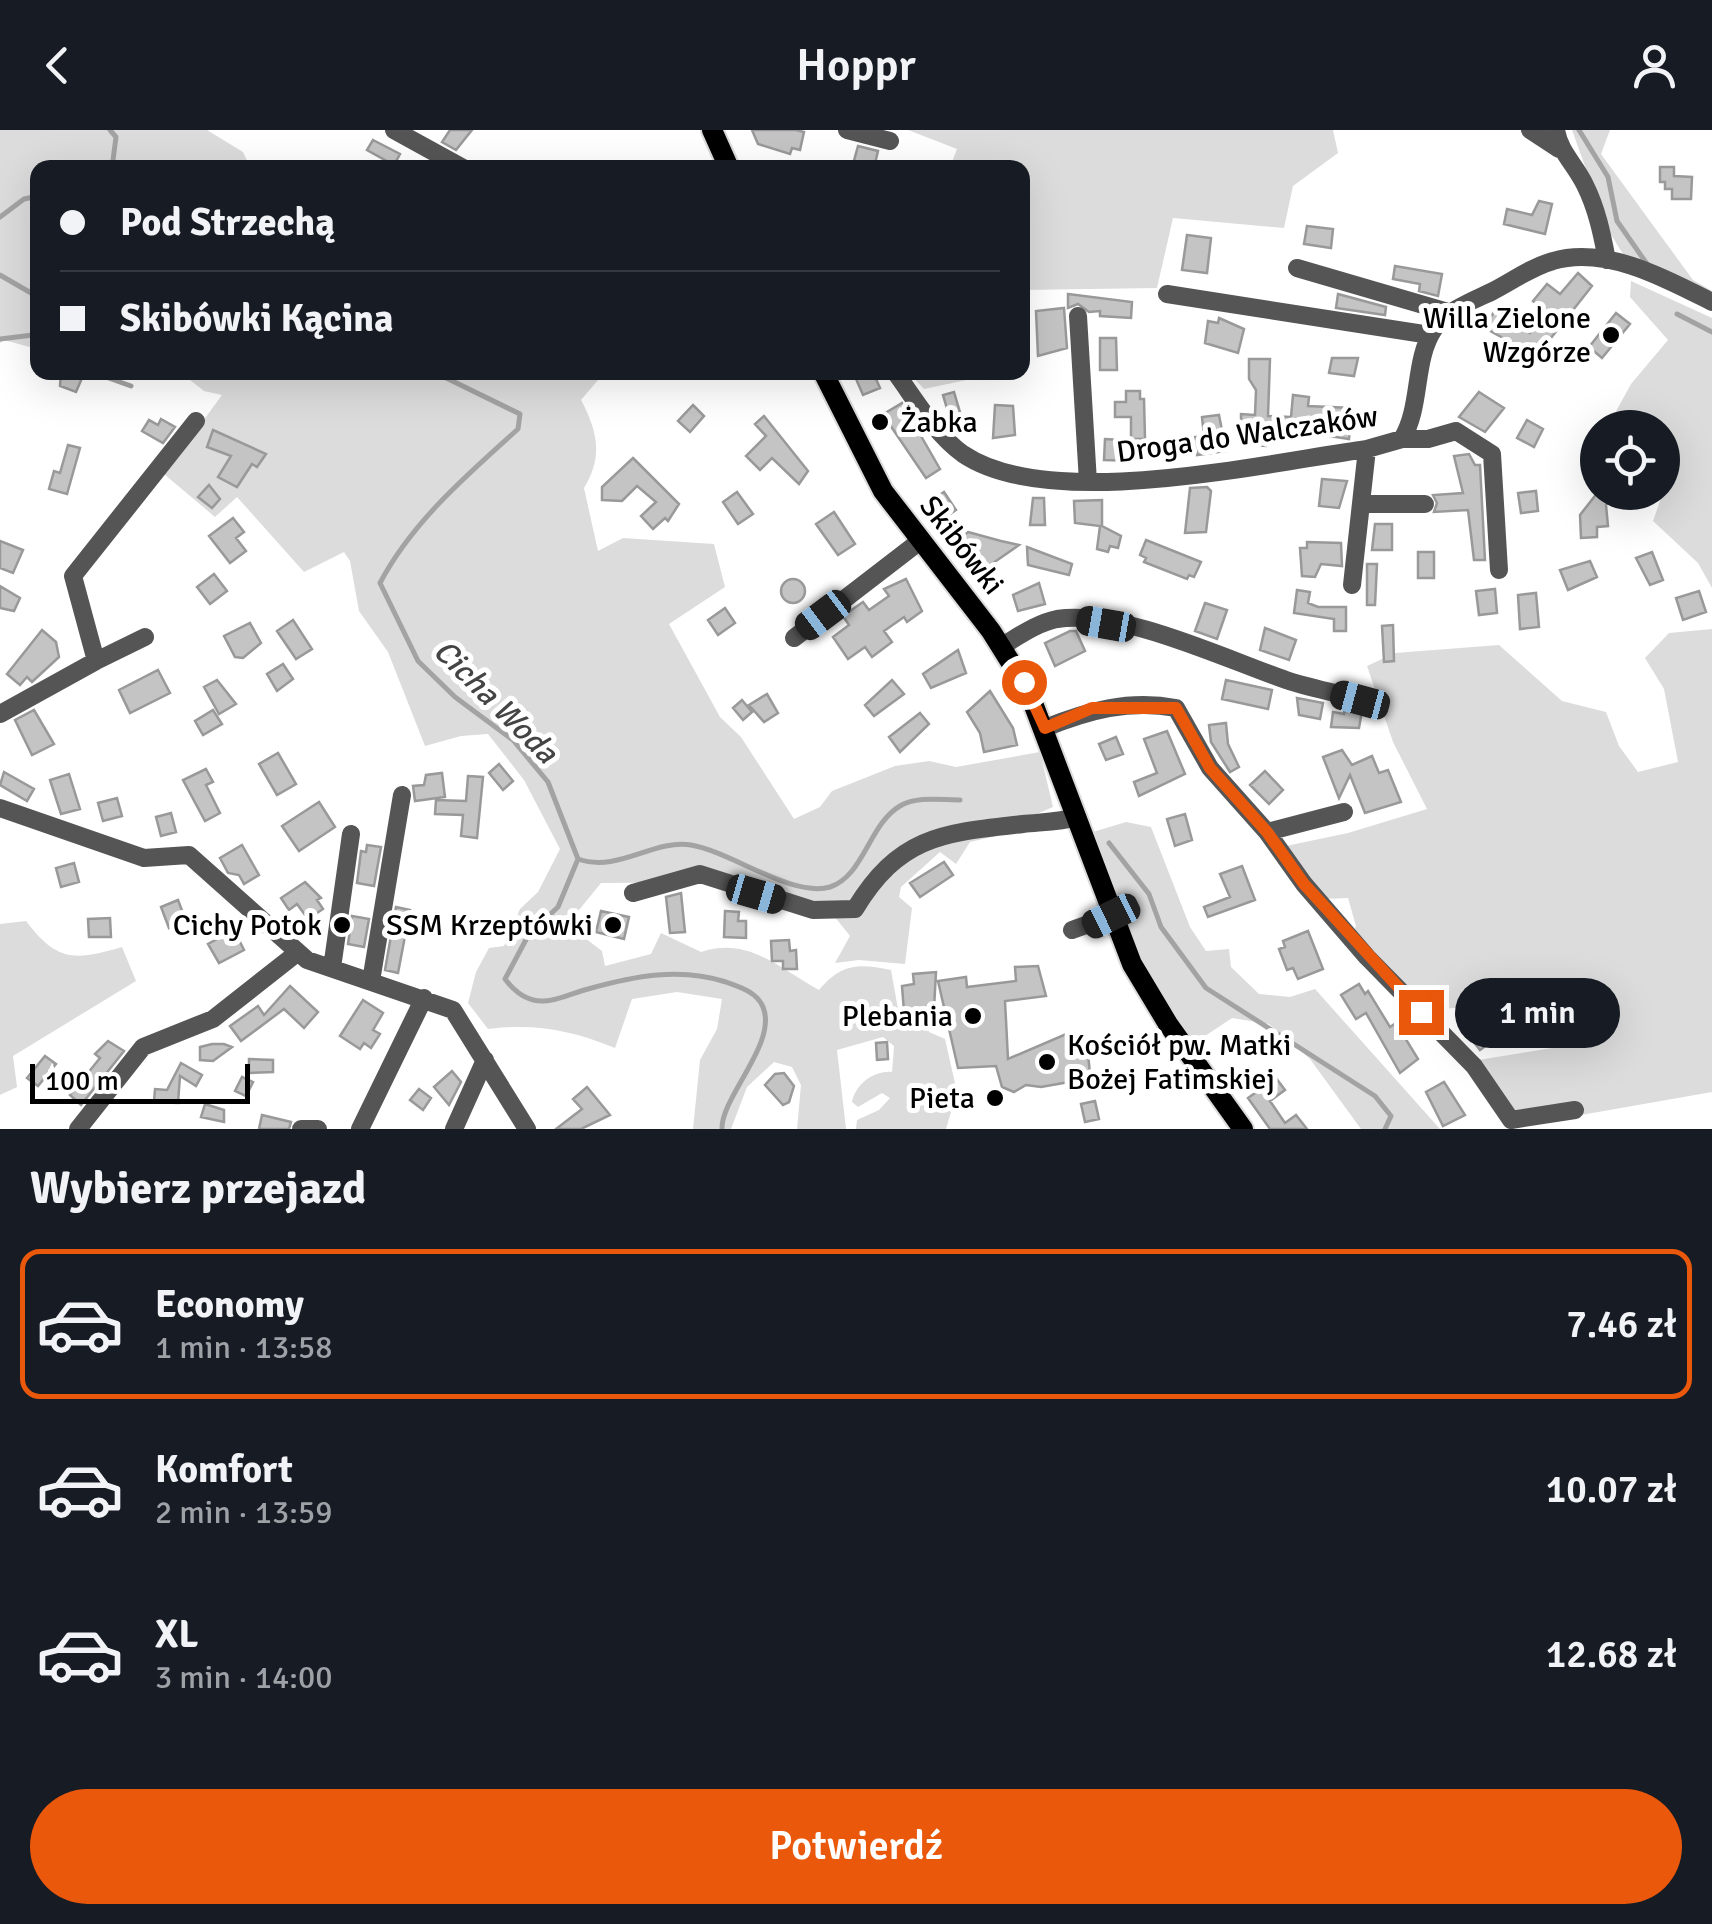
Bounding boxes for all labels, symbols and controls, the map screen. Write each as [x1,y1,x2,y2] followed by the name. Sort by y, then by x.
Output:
[30,38,85,93] icon: back
[796,38,916,93] text: Hoppr
[1627,38,1682,93] icon: person
[120,199,335,246] text: Pod Strzechą
[120,295,394,342] text: Skibówki Kącina
[1423,300,1591,371] place label: Willa Zielone Wzgórze
[1600,324,1622,346] marker: Willa Zielone Wzgórze
[1114,398,1380,471] street label: Droga do Walczaków
[900,404,978,441] place label: Żabka
[1580,410,1680,510] map controls
[1580,410,1680,510] button: locate
[869,411,891,433] marker: Żabka
[911,488,1012,602] street label: Skibówki
[790,585,856,645] car
[1074,604,1138,644] car
[425,631,566,772] water label: Cicha Woda
[1002,660,1047,705] route start
[1327,678,1393,722] car
[723,871,789,917] car
[1077,889,1145,943] car
[173,907,322,944] place label: Cichy Potok
[386,907,593,944] place label: SSM Krzeptówki
[331,914,353,936] marker: Cichy Potok
[602,914,624,936] marker: SSM Krzeptówki
[1456,977,1621,1047] callout: 1 min
[1399,990,1444,1035] route end
[1499,993,1576,1032] text: 1 min
[842,998,953,1035] place label: Plebania
[962,1005,984,1027] marker: Plebania
[1067,1027,1291,1098] place label: Kościół pw. Matki Bożej Fatimskiej
[1036,1051,1058,1073] marker: Kościół pw. Matki Bożej Fatimskiej
[30,1059,250,1104] scale bar
[45,1064,119,1098] text: 100 m
[909,1080,975,1117] place label: Pieta
[984,1087,1006,1109] marker: Pieta
[30,1161,366,1216] text: Wybierz przejazd
[35,1279,125,1369] icon: car
[155,1281,304,1328] text: Economy
[1566,1301,1677,1348] text: 7.46 zł
[155,1328,333,1367] text: 1 min · 13:58
[35,1444,125,1534] icon: car
[155,1446,293,1493] text: Komfort
[1546,1466,1677,1513] text: 10.07 zł
[155,1493,333,1532] text: 2 min · 13:59
[35,1609,125,1699] icon: car
[155,1611,198,1658] text: XL
[1546,1631,1677,1678] text: 12.68 zł
[155,1658,333,1697] text: 3 min · 14:00
[30,1789,1682,1904] button: Potwierdź

